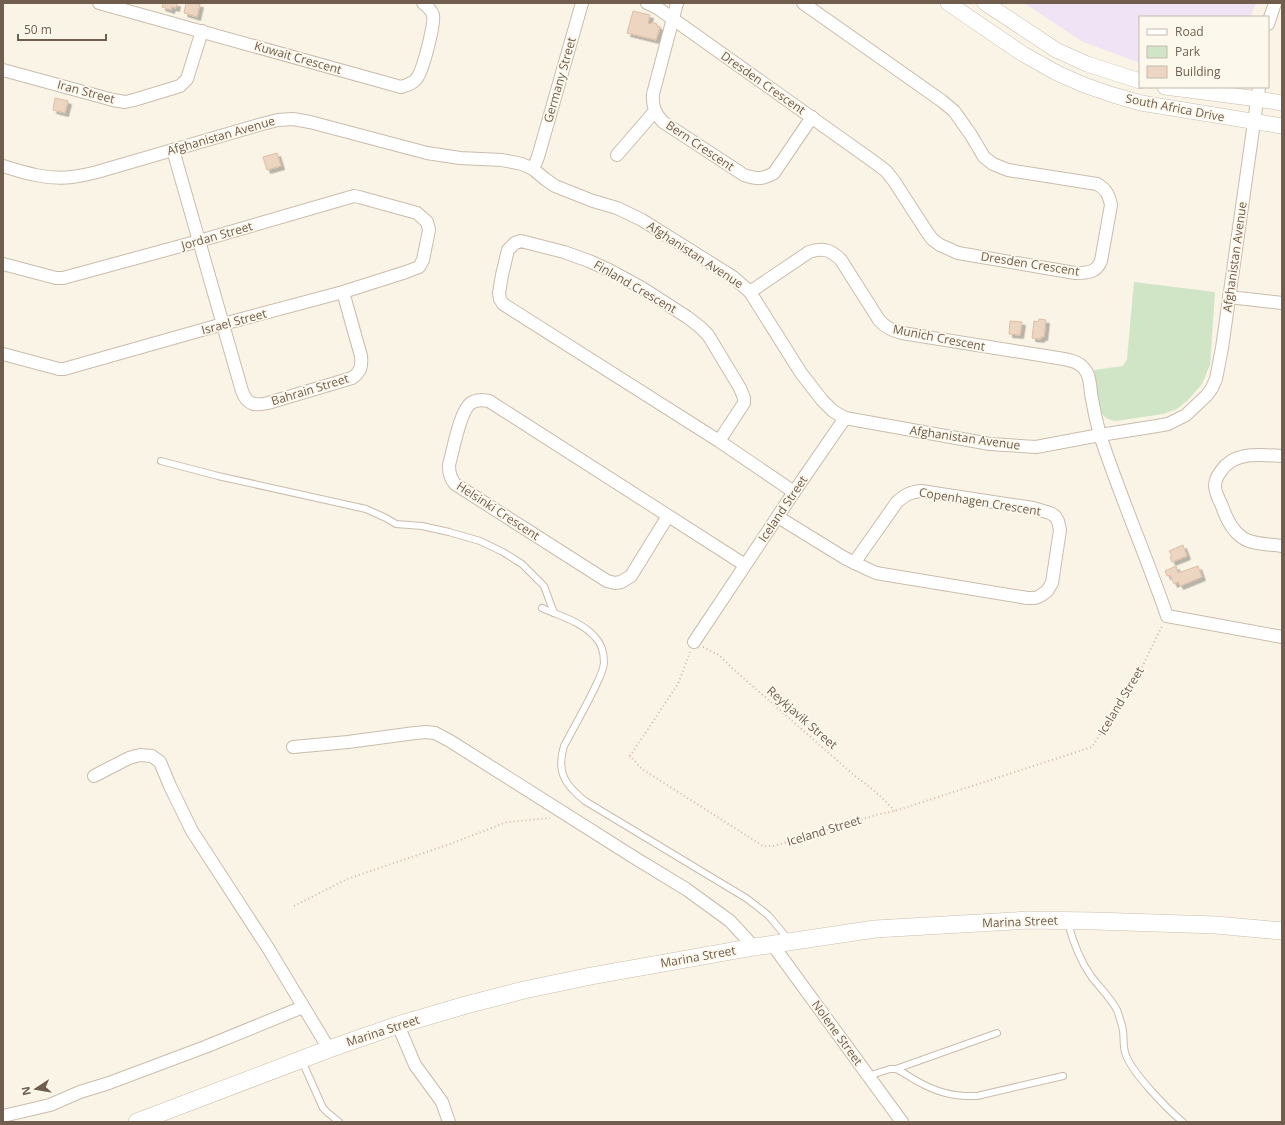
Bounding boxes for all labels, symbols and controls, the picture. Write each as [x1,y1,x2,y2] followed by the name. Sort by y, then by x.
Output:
[18,16,106,42] scale bar
[1139,16,1269,88] legend
[24,21,52,38] text: 50 m
[1175,23,1204,40] text: Road
[539,35,580,125] street label: Germany Street
[252,37,344,78] street label: Kuwait Crescent
[1175,43,1201,60] text: Park
[718,47,809,118] street label: Dresden Crescent
[1175,63,1221,80] text: Building
[55,76,117,107] street label: Iran Street
[1124,90,1226,125] street label: South Africa Drive
[165,112,277,159] street label: Afghanistan Avenue
[663,116,738,175] street label: Bern Crescent
[1218,200,1251,313] street label: Afghanistan Avenue
[178,217,254,254] street label: Jordan Street
[644,217,747,292] street label: Afghanistan Avenue
[980,247,1081,280] street label: Dresden Crescent
[591,256,680,317] street label: Finland Crescent
[199,305,268,338] street label: Israel Street
[891,320,987,355] street label: Munich Crescent
[269,370,351,409] street label: Bahrain Street
[909,421,1022,454] street label: Afghanistan Avenue
[754,472,811,545] street label: Iceland Street
[453,477,543,544] street label: Helsinki Crescent
[918,483,1042,520] street label: Copenhagen Crescent
[1093,663,1148,738] street label: Iceland Street
[763,682,841,753] street label: Reykjavik Street
[785,811,863,850] street label: Iceland Street
[982,912,1058,931] street label: Marina Street
[659,942,737,971] street label: Marina Street
[808,997,867,1069] street label: Nolene Street
[344,1011,422,1050] street label: Marina Street
[16,1069,56,1109] north arrow
[17,1085,34,1097] text: N

